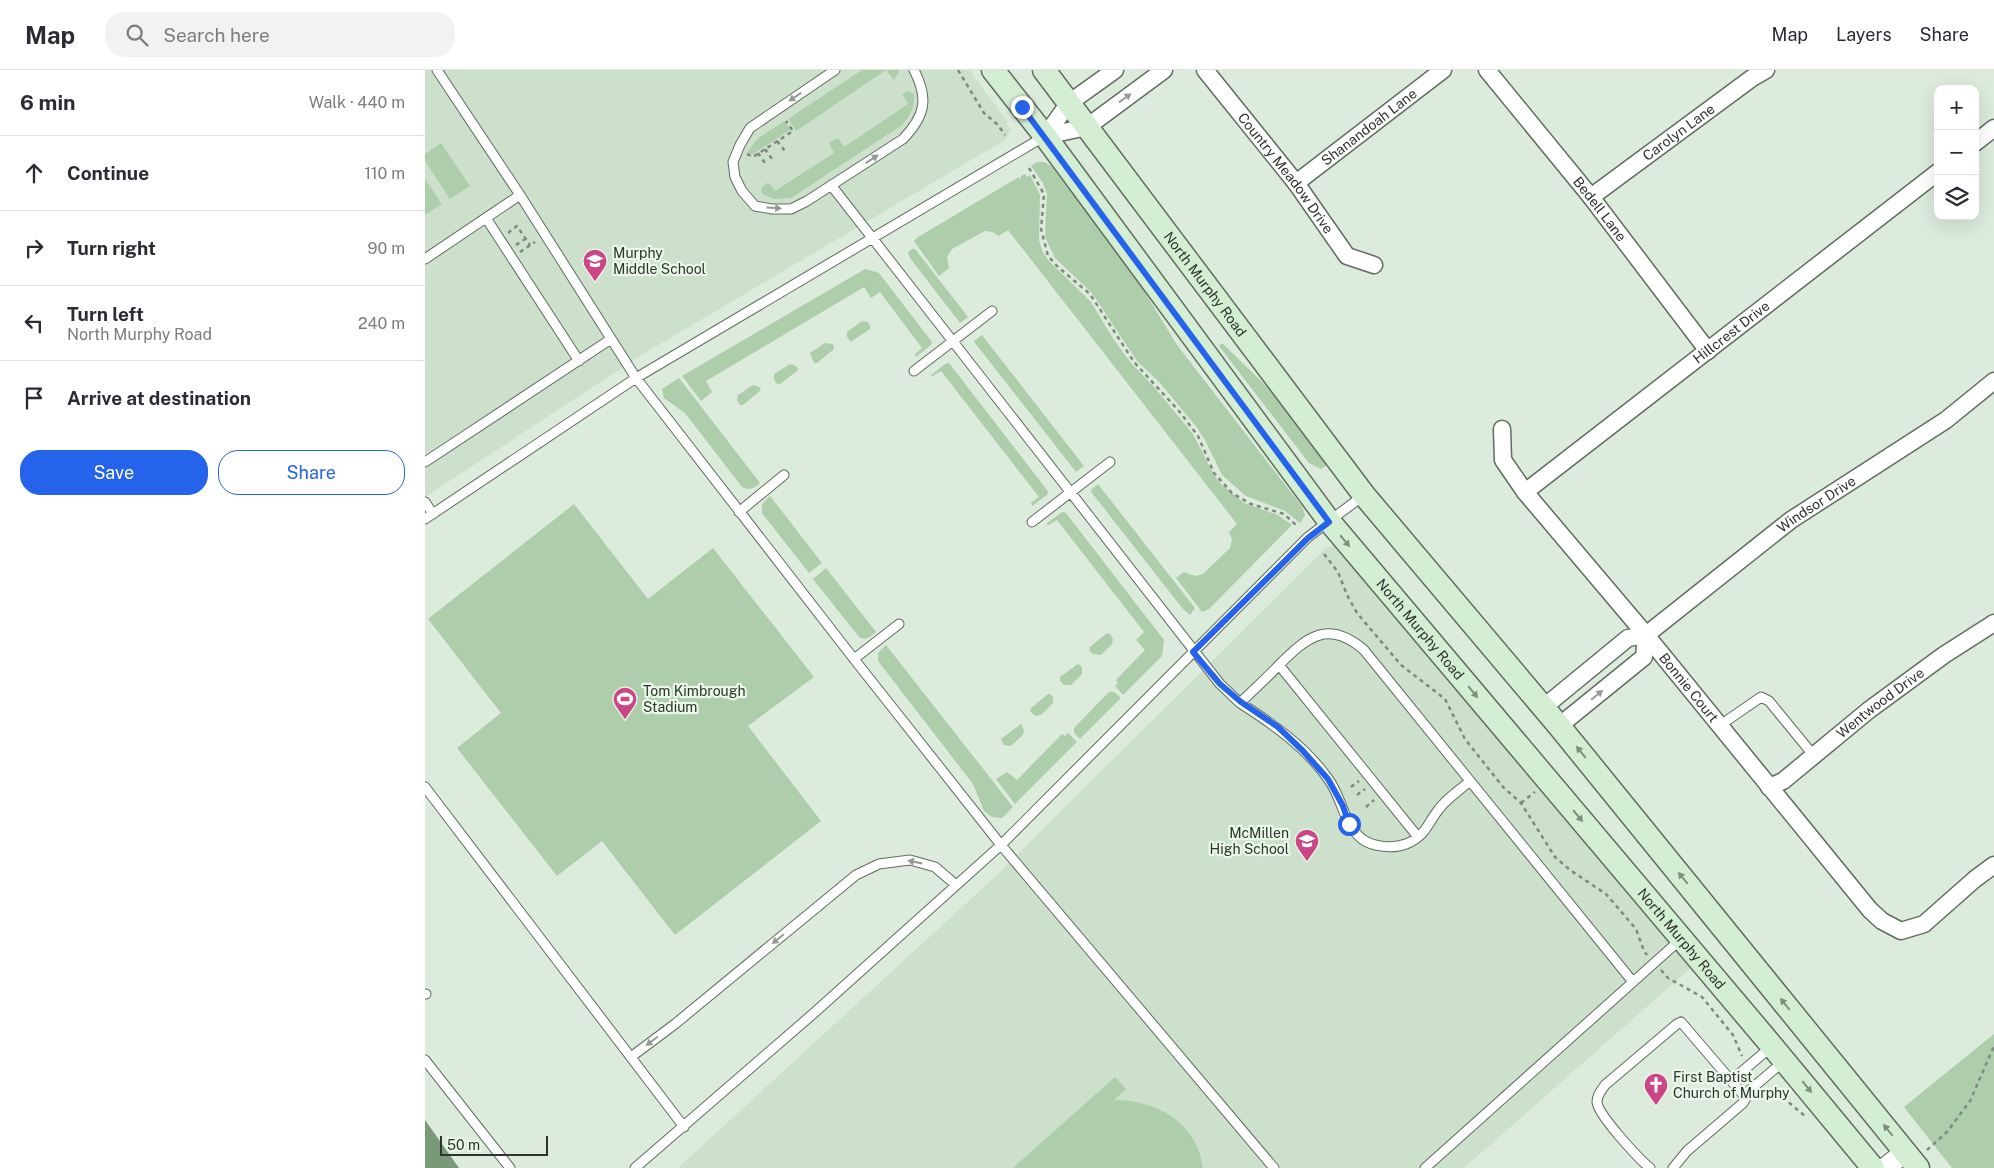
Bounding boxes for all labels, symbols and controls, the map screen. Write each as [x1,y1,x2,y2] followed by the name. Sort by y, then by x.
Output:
[105,12,455,57] search box
[25,21,75,49] text: Map
[123,21,151,49] icon: search
[163,24,270,46] text: Search here
[1772,24,1808,45] text: Map
[1836,24,1892,45] text: Layers
[1920,24,1969,45] text: Share
[1318,85,1420,169] street label: Shanandoah Lane
[1934,85,1979,220] map controls
[1934,85,1979,130] button: +
[20,90,76,115] text: 6 min
[309,93,405,112] text: Walk · 440 m
[788,93,802,102] one-way arrow
[1118,93,1132,103] one-way arrow
[1011,96,1034,119] route end
[1640,100,1718,164] street label: Carolyn Lane
[1235,110,1337,237] street label: Country Meadow Drive
[1934,130,1979,175] button: −
[865,154,879,164] one-way arrow
[20,159,48,187] icon: ahead
[67,162,149,184] text: Continue
[364,164,405,183] text: 110 m
[1570,174,1630,244] street label: Bedell Lane
[1934,175,1979,220] button: layers
[767,205,783,213] one-way arrow
[1161,229,1250,340] street label: North Murphy Road
[20,234,48,262] icon: right
[67,237,156,259] text: Turn right
[368,239,405,258] text: 90 m
[613,245,706,277] place label: Murphy Middle School
[582,248,608,282] school or university icon: Murphy Middle School
[1690,297,1773,367] street label: Hillcrest Drive
[67,303,144,325] text: Turn left
[20,309,48,337] icon: left
[358,314,405,333] text: 240 m
[67,325,212,344] text: North Murphy Road
[20,384,48,412] icon: arrive
[67,387,251,409] text: Arrive at destination
[20,450,208,495] button: Save
[218,450,405,495] button: Share
[1774,472,1859,536] street label: Windsor Drive
[1340,534,1351,547] one-way arrow
[1373,576,1467,683] street label: North Murphy Road
[1656,650,1722,725] street label: Bonnie Court
[1833,664,1927,741] street label: Wentwood Drive
[643,683,745,715] place label: Tom Kimbrough Stadium
[1467,685,1478,698] one-way arrow
[612,686,638,720] sports icon: Tom Kimbrough Stadium
[1590,689,1603,700] one-way arrow
[1575,745,1586,758] one-way arrow
[1572,809,1583,822] one-way arrow
[1338,813,1361,836] route start
[1210,825,1289,857] place label: McMillen High School
[1294,828,1320,862] school or university icon: McMillen High School
[907,858,922,866] one-way arrow
[1677,872,1688,885] one-way arrow
[1634,885,1729,992] street label: North Murphy Road
[773,933,785,945] one-way arrow
[1779,998,1790,1011] one-way arrow
[645,1036,659,1046] one-way arrow
[1673,1069,1790,1101] place label: First Baptist Church of Murphy
[1643,1072,1669,1106] church icon: First Baptist Church of Murphy
[1801,1080,1812,1093] one-way arrow
[1882,1124,1893,1137] one-way arrow
[440,1133,547,1156] scale bar
[447,1137,480,1153] text: 50 m

